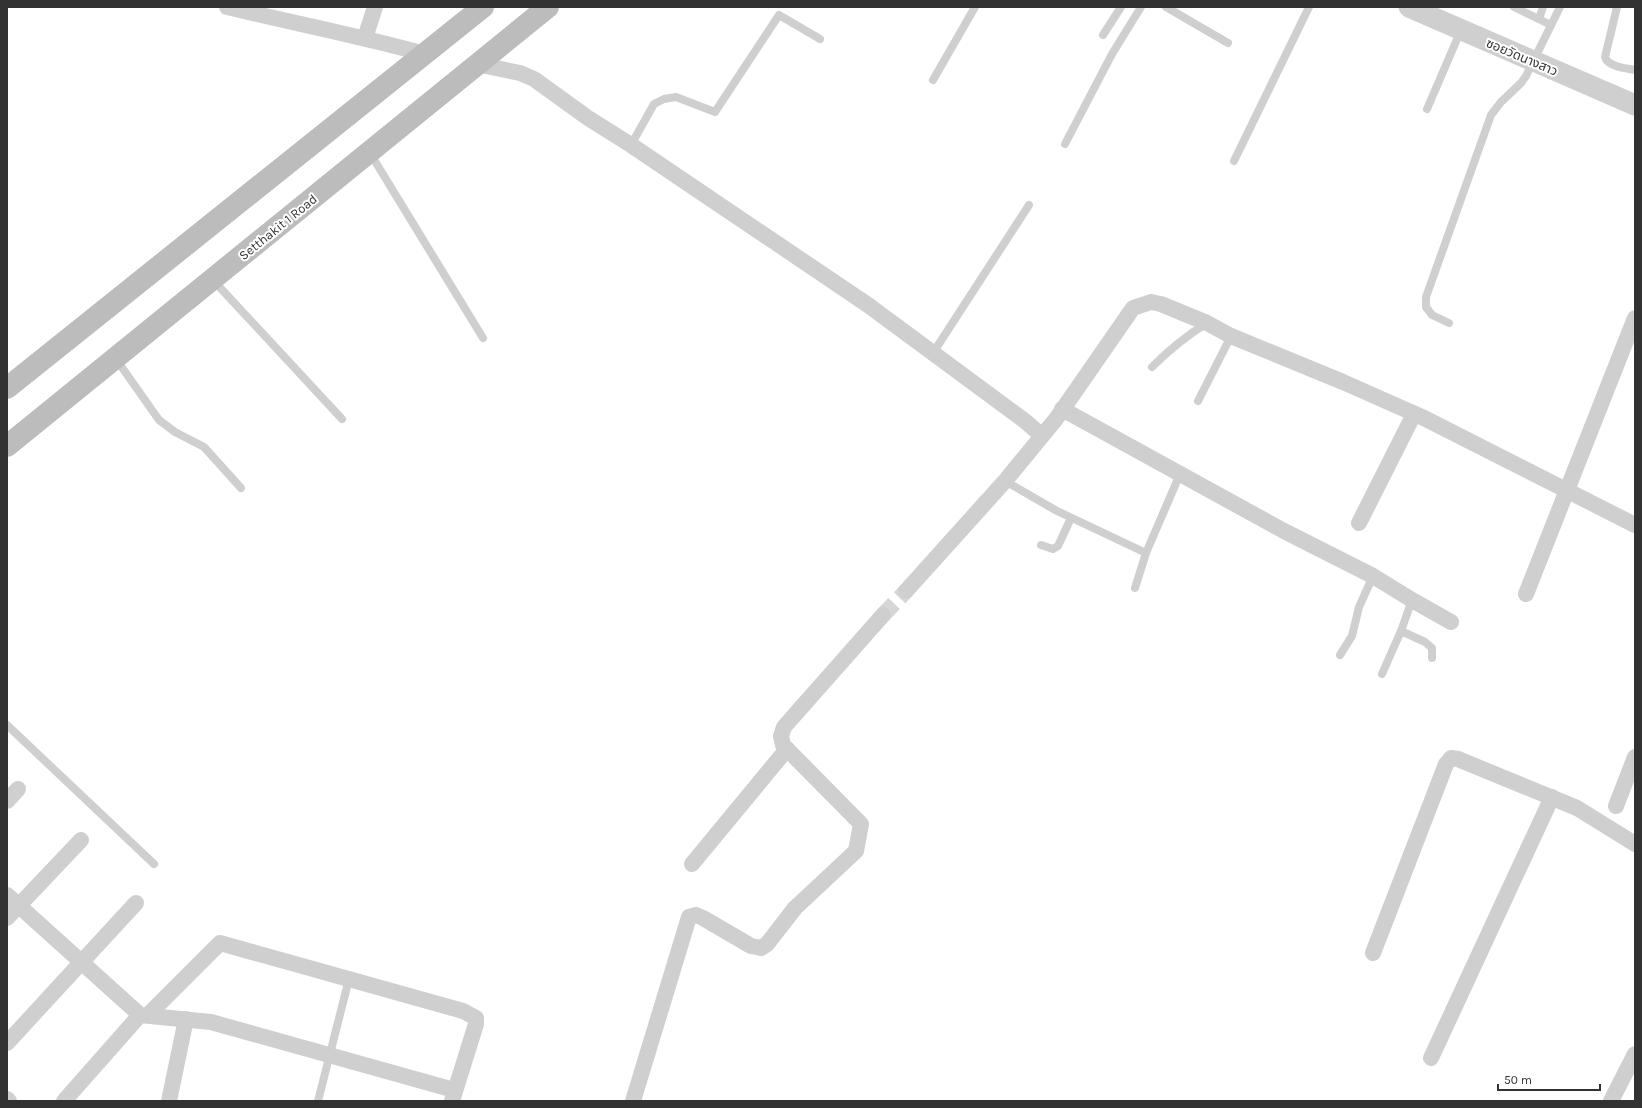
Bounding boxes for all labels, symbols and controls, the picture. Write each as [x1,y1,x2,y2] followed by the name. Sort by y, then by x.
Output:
[1484,35,1560,79] street label: ซอยวัดนางสาว
[236,191,320,263] street label: Setthakit 1 Road
[1498,1066,1600,1092] scale bar
[1504,1073,1532,1087] text: 50 m

